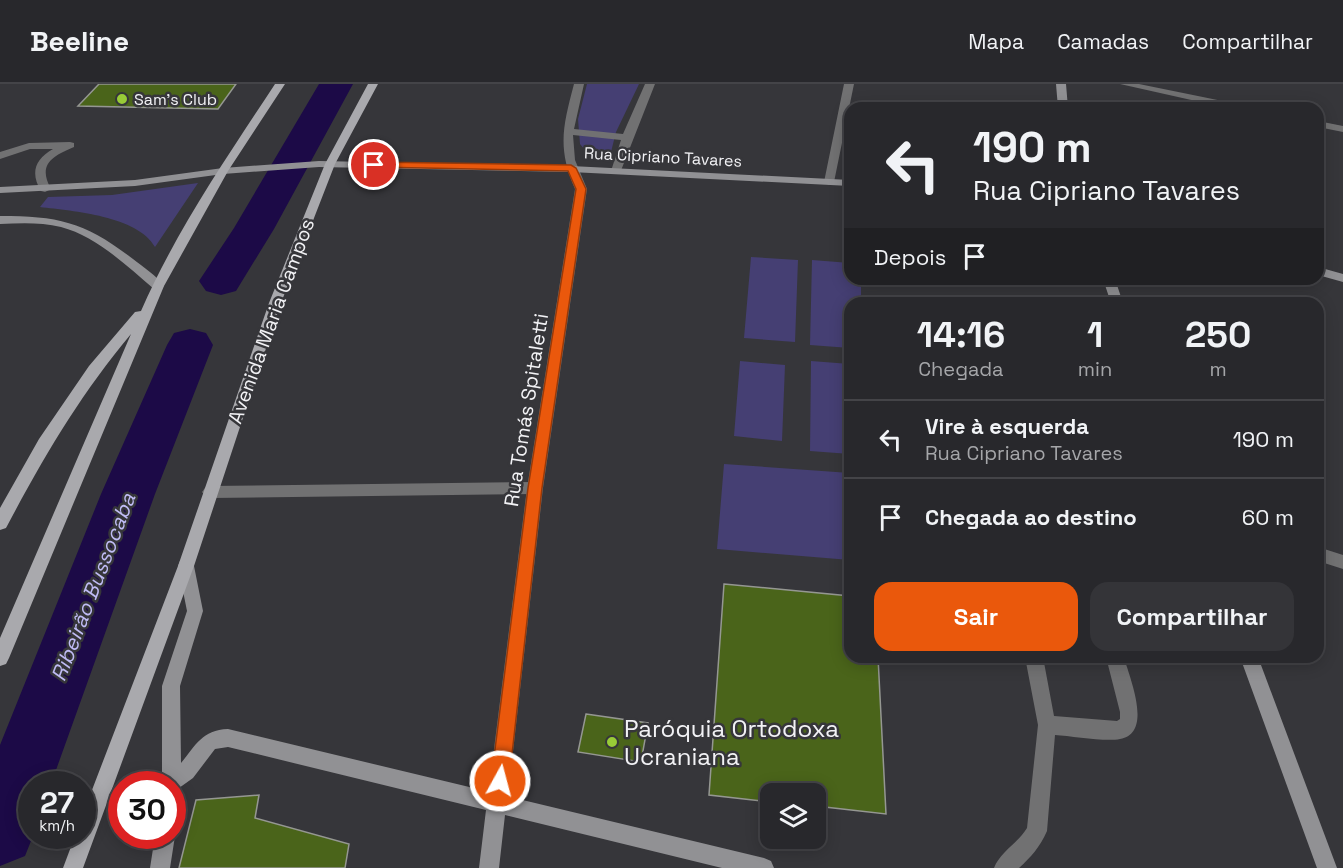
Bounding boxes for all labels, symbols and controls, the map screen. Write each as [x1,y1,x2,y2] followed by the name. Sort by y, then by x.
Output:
[30,23,129,59] text: Beeline
[968,28,1024,55] text: Mapa
[1057,28,1149,55] text: Camadas
[1182,28,1313,55] text: Compartilhar
[134,89,217,110] place label: Sam's Club
[115,92,129,106] marker: Sam's Club
[973,121,1092,174] text: 190 m
[874,126,952,204] icon: left
[348,139,399,190] pin
[583,142,743,172] street label: Rua Cipriano Tavares
[357,148,390,181] icon: arrive
[973,173,1240,208] text: Rua Cipriano Tavares
[222,215,320,427] street label: Avenida Maria Campos
[958,240,991,273] icon: arrive
[874,243,946,271] text: Depois
[498,311,554,509] street label: Rua Tomás Spitaletti
[917,312,1005,358] text: 14:16
[1087,312,1103,358] text: 1
[1185,312,1251,358] text: 250
[918,356,1004,382] text: Chegada
[1078,356,1112,382] text: min
[1210,356,1227,382] text: m
[925,412,1089,440] text: Vire à esquerda
[874,423,907,456] icon: left
[1233,425,1294,453] text: 190 m
[925,440,1123,466] text: Rua Cipriano Tavares
[45,488,142,685] water label: Ribeirão Bussocaba
[874,501,907,534] icon: arrive
[925,503,1137,531] text: Chegada ao destino
[1242,503,1294,531] text: 60 m
[874,582,1078,651] button: Sair
[1090,582,1294,651] button: Compartilhar
[624,713,839,772] place label: Paróquia Ortodoxa Ucraniana
[605,735,619,749] marker: Paróquia Ortodoxa Ucraniana
[468,749,532,813] position arrow
[108,771,186,849] speed limit sign: 30
[40,783,74,822] text: 27
[760,783,826,849] map controls
[760,783,826,849] button: layers
[39,816,75,835] text: km/h

